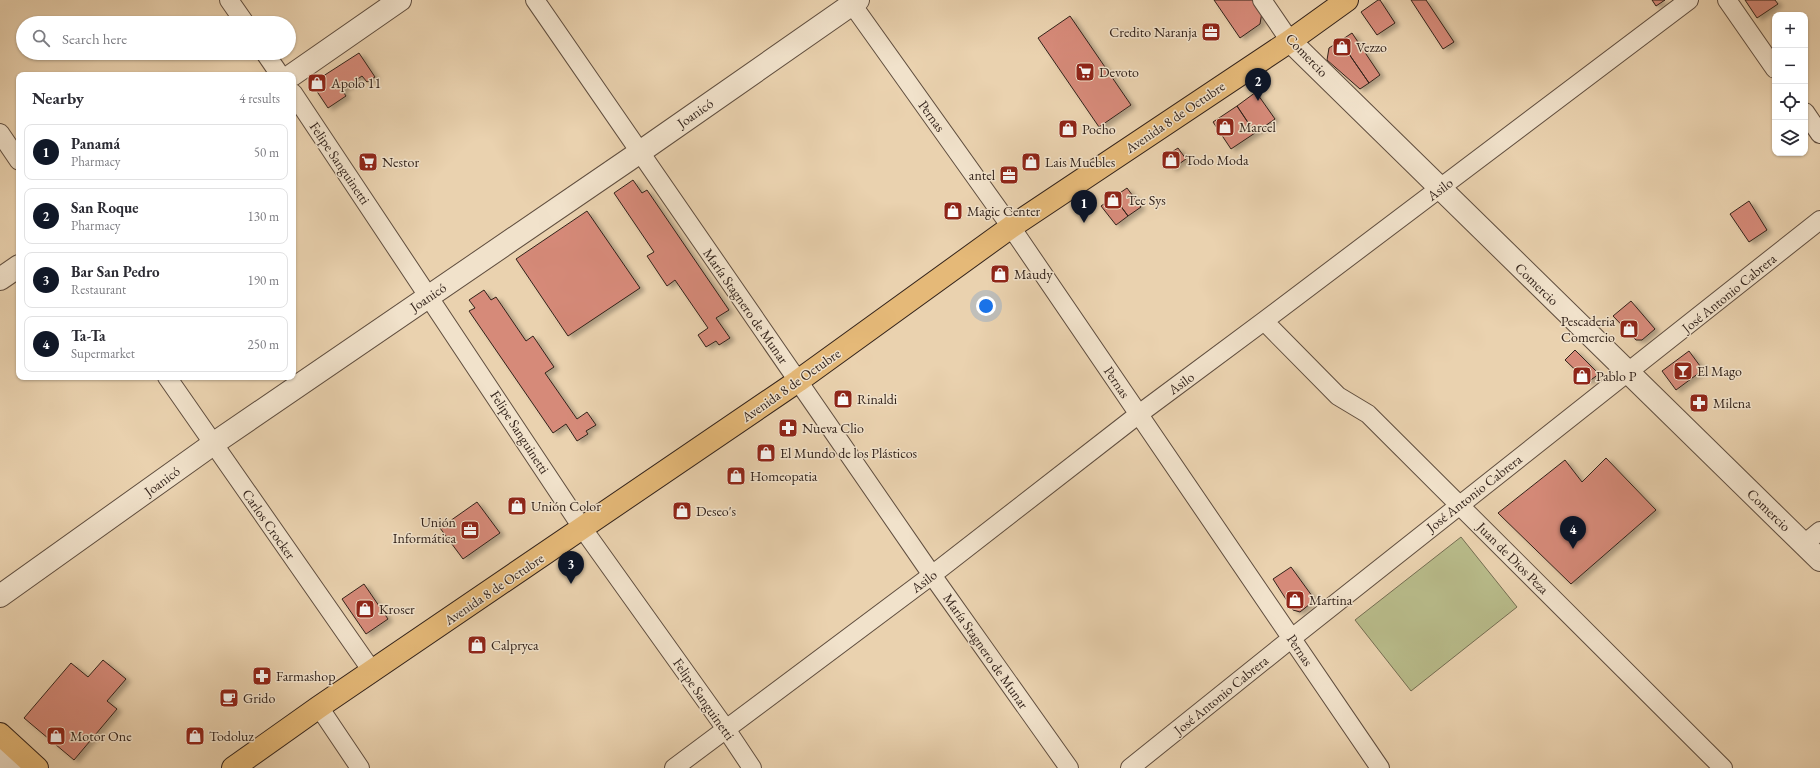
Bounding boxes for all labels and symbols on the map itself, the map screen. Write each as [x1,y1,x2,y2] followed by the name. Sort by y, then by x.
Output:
[1200,21,1222,43] office icon: Credito Naranja
[1109,23,1197,41] place label: Credito Naranja
[1282,29,1332,81] street label: Comercio
[1331,36,1353,58] shop icon: Vezzo
[1356,38,1387,56] place label: Vezzo
[1074,61,1096,83] supermarket icon: Devoto
[1099,63,1139,81] place label: Devoto
[1245,68,1271,101] pin: 2
[306,72,328,94] shop icon: Apolo 11
[330,74,381,92] place label: Apolo 11
[1121,77,1229,158] street label: Avenida 8 de Octubre
[673,94,717,132] street label: Joanicó
[915,97,950,136] street label: Pernas
[1214,116,1236,138] shop icon: Marcel
[306,118,375,208] street label: Felipe Sanguinetti
[1057,118,1079,140] shop icon: Pocho
[1239,118,1276,136] place label: Marcel
[1082,120,1116,138] place label: Pocho
[1160,149,1182,171] shop icon: Todo Moda
[357,151,379,173] supermarket icon: Nestor
[1020,151,1042,173] shop icon: Lais Muebles
[1185,151,1249,169] place label: Todo Moda
[382,153,419,171] place label: Nestor
[1045,153,1116,171] place label: Lais Muebles
[998,164,1020,186] office icon: antel
[969,166,996,184] place label: antel
[1423,173,1457,205] street label: Asilo
[1102,189,1124,211] shop icon: Tec Sys
[1071,190,1097,223] pin: 1
[1127,191,1166,209] place label: Tec Sys
[942,200,964,222] shop icon: Magic Center
[967,202,1041,220] place label: Magic Center
[699,245,793,368] street label: María Stagnero de Munar
[1677,249,1780,337] street label: José Antonio Cabrera
[1511,259,1563,309] street label: Comercio
[989,263,1011,285] shop icon: Maudy
[1014,265,1053,283] place label: Maudy
[405,278,450,316] street label: Joanicó
[976,296,996,316] your location
[1561,312,1615,346] place label: Pescaderia Comercio
[1618,318,1640,340] shop icon: Pescaderia Comercio
[737,344,844,426] street label: Avenida 8 de Octubre
[1672,360,1694,382] bar icon: El Mago
[1697,362,1742,380] place label: El Mago
[1100,363,1134,402] street label: Pernas
[1571,365,1593,387] shop icon: Pablo P
[1164,367,1198,399] street label: Asilo
[1596,367,1637,385] place label: Pablo P
[486,387,554,478] street label: Felipe Sanguinetti
[832,388,854,410] shop icon: Rinaldi
[857,390,898,408] place label: Rinaldi
[1688,392,1710,414] pharmacy icon: Milena
[1713,394,1751,412] place label: Milena
[777,417,799,439] pharmacy icon: Nueva Clio
[802,419,864,437] place label: Nueva Clio
[755,442,777,464] shop icon: El Mundo de los Plásticos
[780,444,918,462] place label: El Mundo de los Plásticos
[1422,450,1526,537] street label: José Antonio Cabrera
[140,462,184,501] street label: Joanicó
[725,465,747,487] shop icon: Homeopatia
[750,467,818,485] place label: Homeopatia
[238,485,300,563] street label: Carlos Crocker
[1743,485,1795,535] street label: Comercio
[506,495,528,517] shop icon: Unión Color
[531,497,601,515] place label: Unión Color
[671,500,693,522] shop icon: Deseo's
[696,502,737,520] place label: Deseo's
[393,513,457,547] place label: Unión Informática
[1560,516,1586,549] pin: 4
[1472,517,1553,598] street label: Juan de Dios Peza
[459,519,481,541] office icon: Unión Informática
[440,549,548,630] street label: Avenida 8 de Octubre
[558,551,584,584] pin: 3
[907,565,941,597] street label: Asilo
[1284,589,1306,611] shop icon: Martina
[939,590,1033,713] street label: María Stagnero de Munar
[1309,591,1353,609] place label: Martina
[354,598,376,620] shop icon: Kroser
[379,600,415,618] place label: Kroser
[1283,631,1317,670] street label: Pernas
[466,634,488,656] shop icon: Calpryca
[491,636,539,654] place label: Calpryca
[1169,651,1272,739] street label: José Antonio Cabrera
[669,655,739,744] street label: Felipe Sanguinetti
[251,665,273,687] pharmacy icon: Farmashop
[276,667,335,685] place label: Farmashop
[218,687,240,709] cafe icon: Grido
[243,689,275,707] place label: Grido
[45,725,67,747] shop icon: Motor One
[184,725,206,747] shop icon: Todoluz
[70,727,132,745] place label: Motor One
[209,727,254,745] place label: Todoluz

